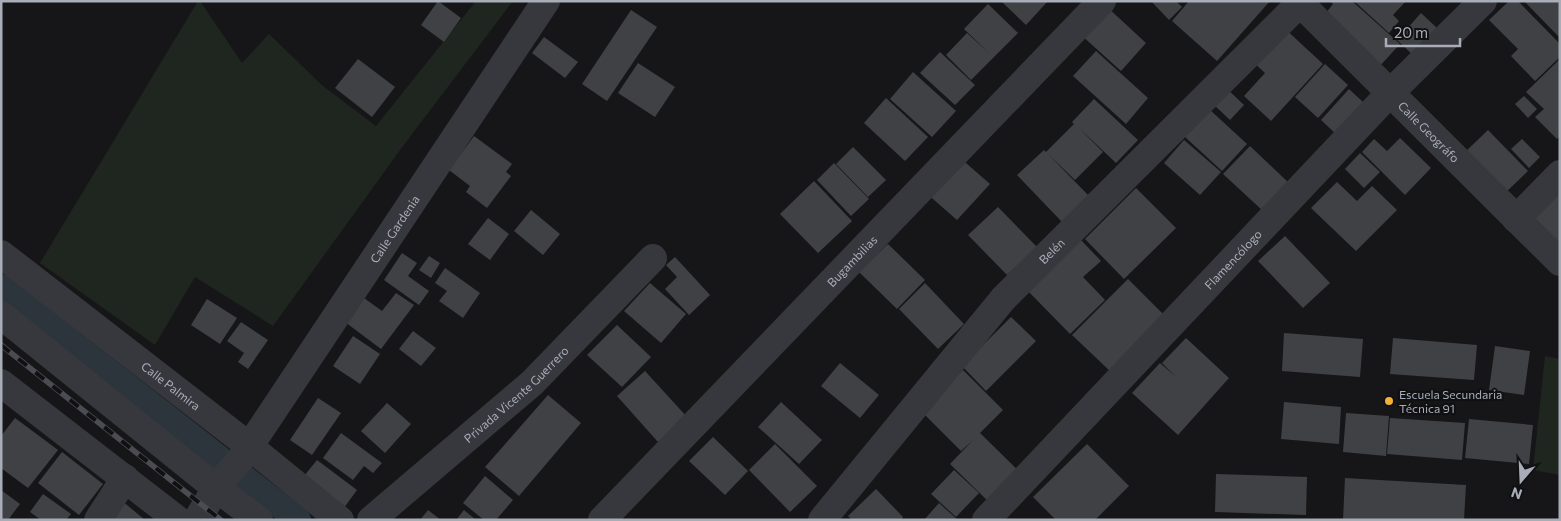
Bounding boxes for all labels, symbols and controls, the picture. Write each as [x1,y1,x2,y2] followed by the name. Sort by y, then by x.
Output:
[1386,15,1460,47] scale bar
[1394,23,1428,41] text: 20 m
[1396,98,1463,165] street label: Calle Geográfo
[367,192,422,265] street label: Calle Gardenia
[1201,226,1264,292] street label: Flamencólogo
[824,232,880,289] street label: Bugambilias
[1036,235,1067,266] street label: Belén
[461,343,571,445] street label: Privada Vicente Guerrero
[139,358,203,413] street label: Calle Palmira
[1399,387,1502,415] place label: Escuela Secundaria Técnica 91
[1383,395,1395,407] marker: Escuela Secundaria Técnica 91
[1496,456,1546,506] north arrow
[1509,484,1524,504] text: N

